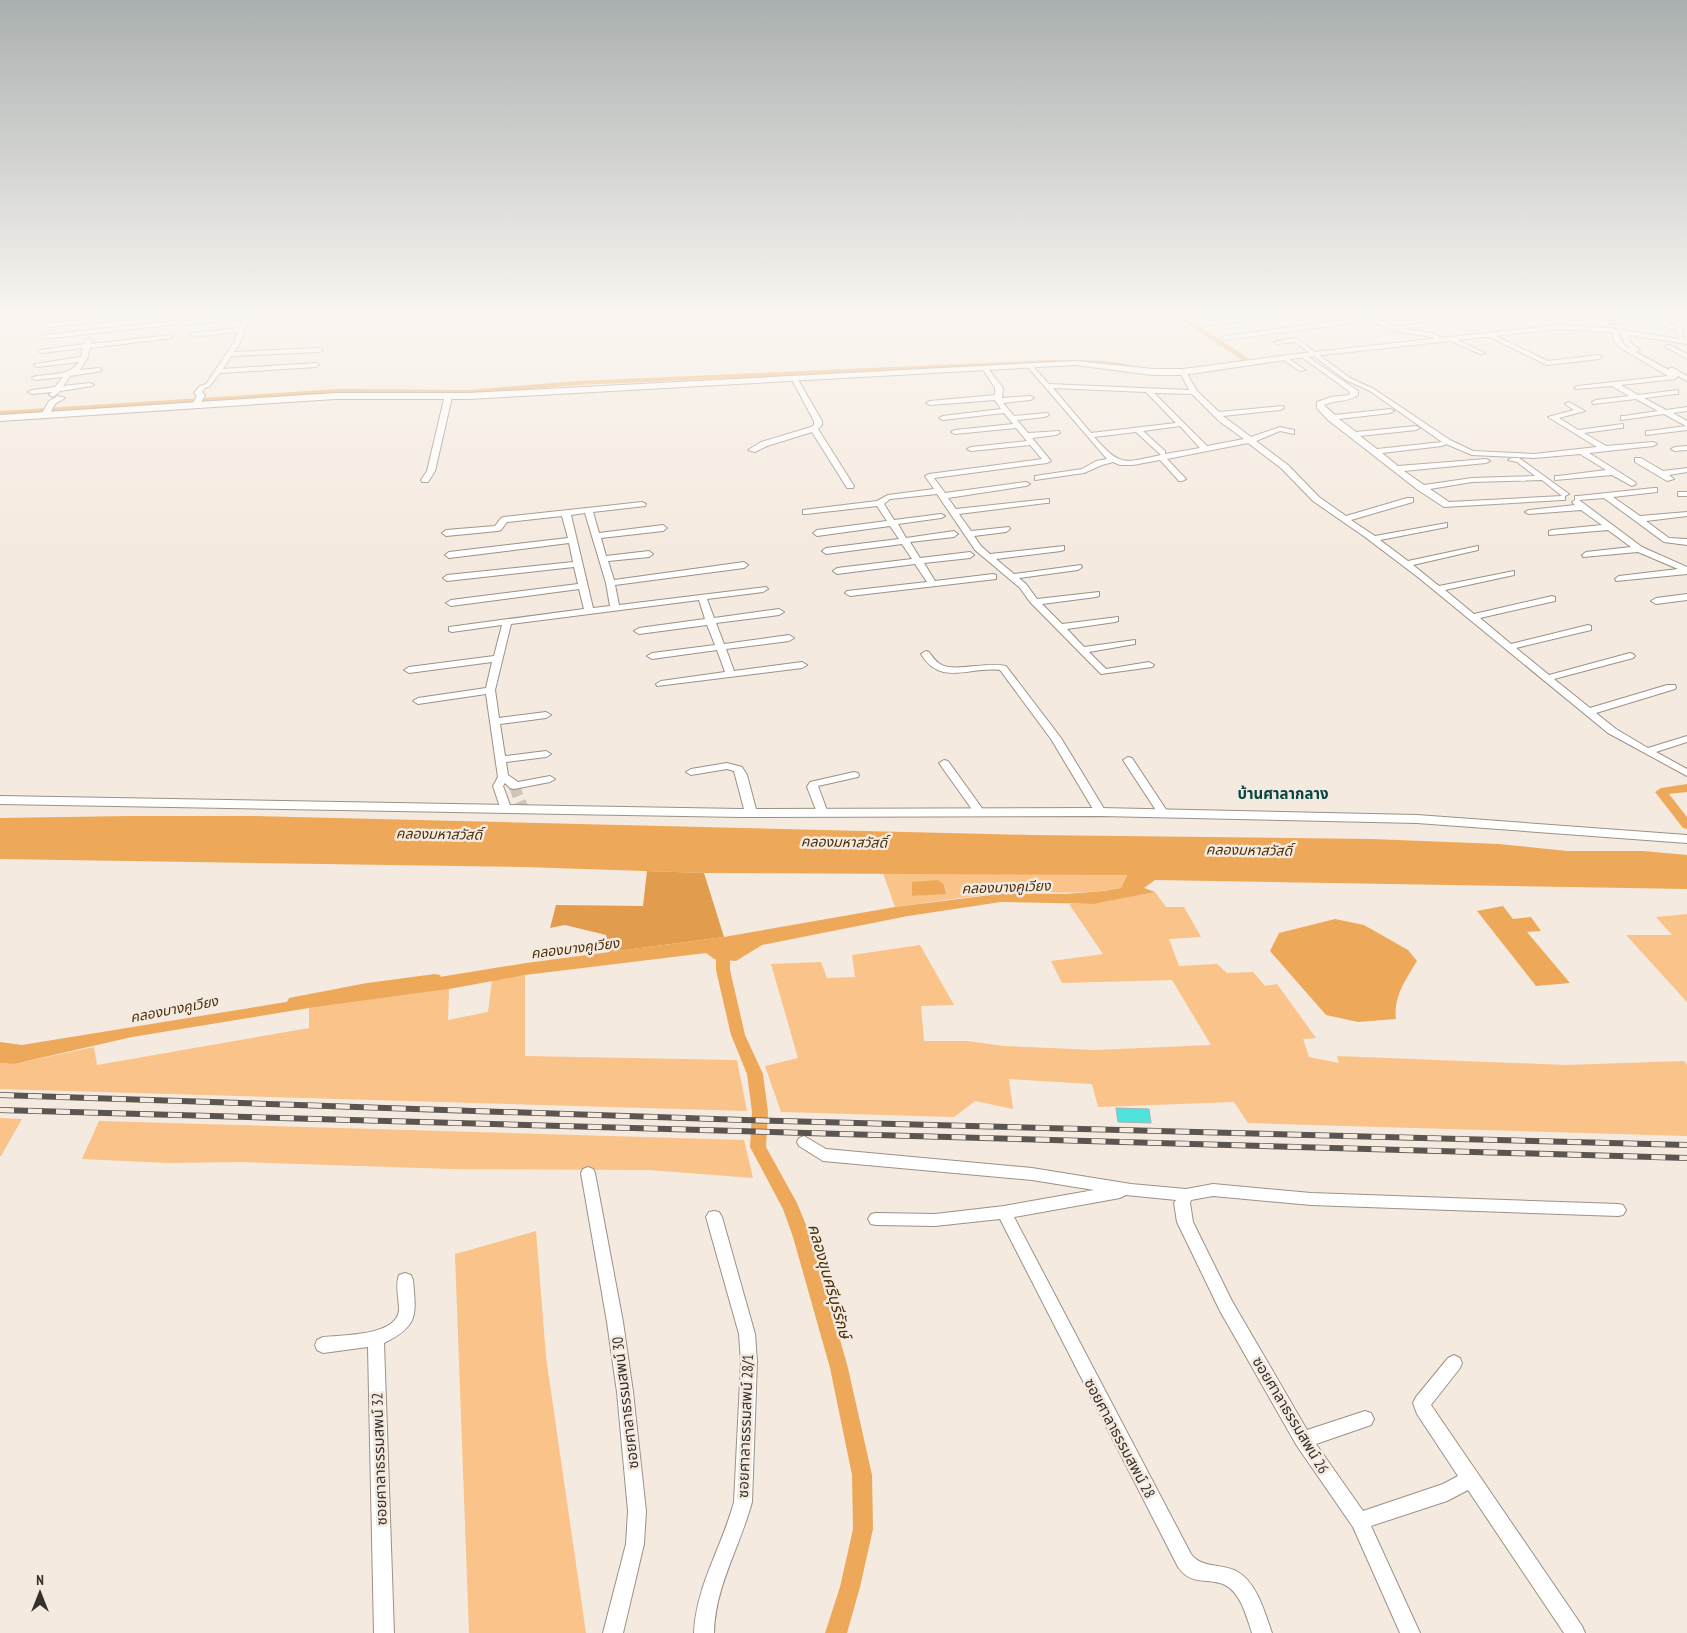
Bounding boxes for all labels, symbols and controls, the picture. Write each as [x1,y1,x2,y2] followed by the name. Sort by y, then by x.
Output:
[1237,784,1329,803] district label: บ้านศาลากลาง
[396,824,486,844] water label: คลองมหาสวัสดิ์
[801,832,891,852] water label: คลองมหาสวัสดิ์
[1206,840,1296,860] water label: คลองมหาสวัสดิ์
[961,876,1052,898] water label: คลองบางคูเวียง
[530,933,622,962] water label: คลองบางคูเวียง
[129,991,221,1026] water label: คลองบางคูเวียง
[803,1221,857,1344] water label: คลองขุนศรีบุรีรักษ์
[607,1336,643,1470] street label: ซอยศาลาธรรมสพน์ 30
[1249,1353,1333,1477] street label: ซอยศาลาธรรมสพน์ 26
[733,1354,757,1498] street label: ซอยศาลาธรรมสพน์ 28/1
[1080,1375,1160,1501] street label: ซอยศาลาธรรมสพน์ 28
[367,1392,391,1526] street label: ซอยศาลาธรรมสพน์ 32
[15,1568,65,1618] north arrow
[36,1571,44,1589] text: N

